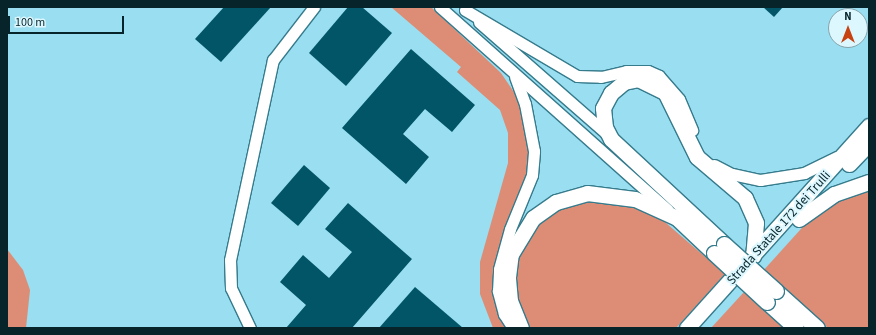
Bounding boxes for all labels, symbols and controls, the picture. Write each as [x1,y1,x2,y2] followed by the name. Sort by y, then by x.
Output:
[10,8,126,34] scale bar
[828,8,868,48] north arrow
[844,9,852,24] text: N
[15,14,45,31] text: 100 m
[724,168,834,288] street label: Strada Statale 172 dei Trulli

